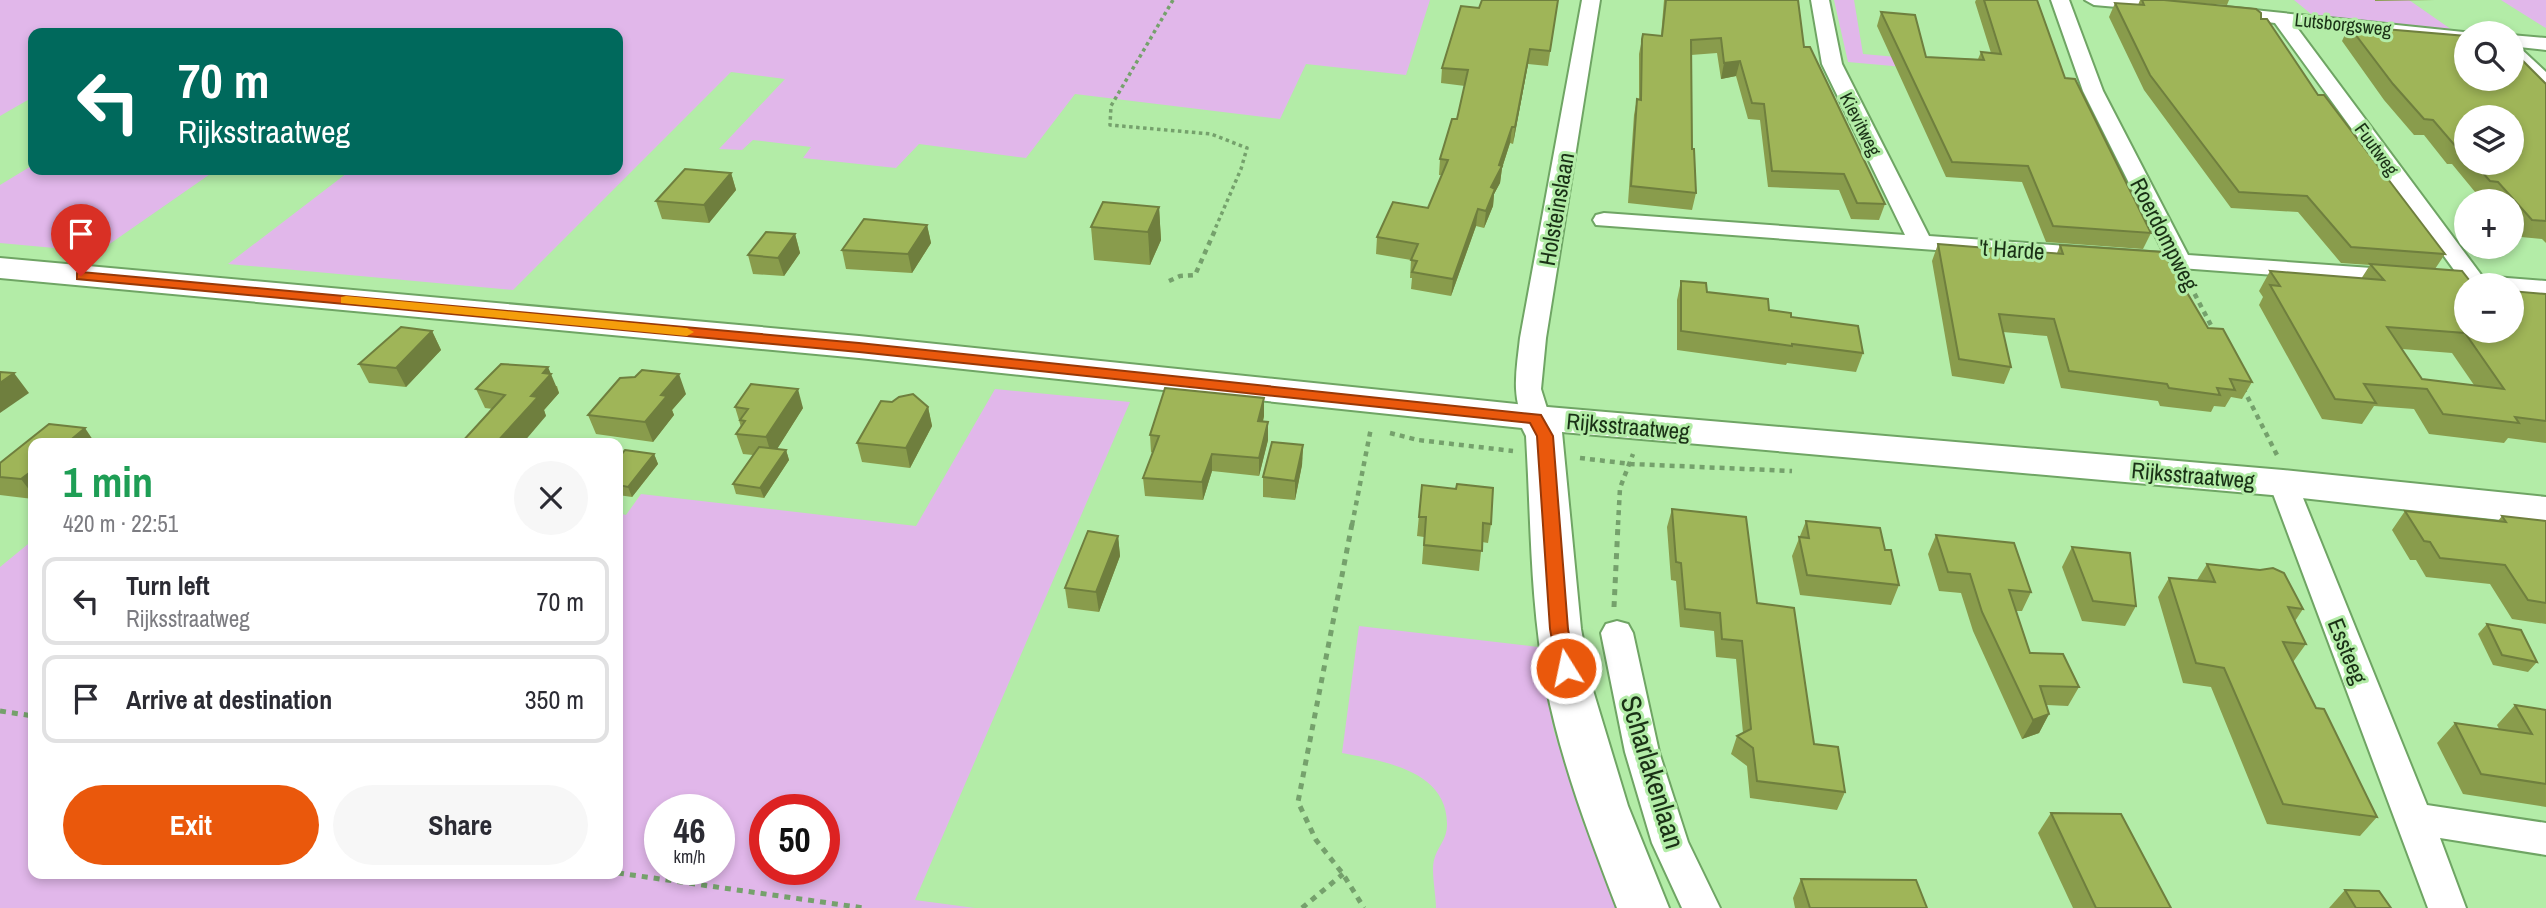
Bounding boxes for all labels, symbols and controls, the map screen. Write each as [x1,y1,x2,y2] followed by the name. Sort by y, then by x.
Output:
[2293,6,2393,42] street label: Lutsborgsweg
[2454,21,2524,343] map controls
[2454,21,2524,91] button: search
[178,47,270,113] text: 70 m
[63,56,154,147] icon: left
[1834,88,1888,161] street label: Kievitweg
[2454,105,2524,175] button: layers
[178,110,350,153] text: Rijksstraatweg
[2349,117,2405,181] street label: Fuutweg
[1531,150,1581,268] street label: Holsteinslaan
[2123,172,2207,296] street label: Roerdompweg
[2454,189,2524,259] button: +
[51,204,111,276] pin
[62,215,100,253] icon: arrive
[1978,231,2046,267] street label: 't Harde
[2454,273,2524,343] button: −
[1565,405,1691,447] street label: Rijksstraatweg
[63,454,153,510] text: 1 min
[2130,454,2256,496] street label: Rijksstraatweg
[514,461,588,535] button: close
[63,508,178,539] text: 420 m · 22:51
[126,568,210,603] text: Turn left
[67,582,105,620] icon: left
[537,584,584,619] text: 70 m
[126,603,250,634] text: Rijksstraatweg
[2321,614,2375,689] street label: Essteeg
[1529,631,1603,705] position arrow
[67,680,105,718] icon: arrive
[126,682,332,717] text: Arrive at destination
[525,682,584,717] text: 350 m
[1612,691,1694,853] street label: Scharlakenlaan
[63,785,319,865] button: Exit
[333,785,588,865] button: Share
[749,794,840,885] speed limit sign: 50
[674,807,705,854] text: 46
[674,844,706,869] text: km/h

